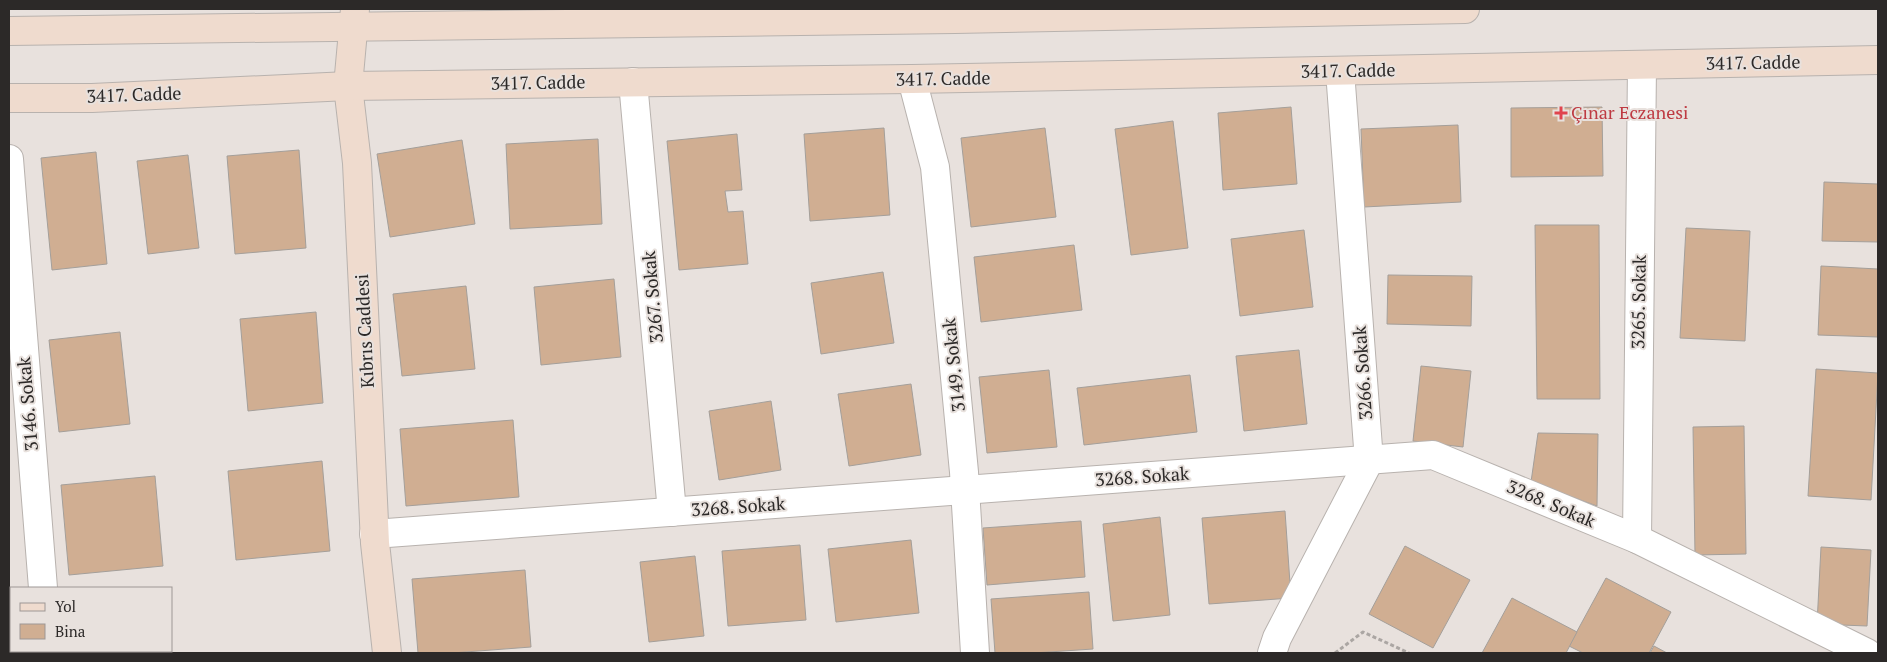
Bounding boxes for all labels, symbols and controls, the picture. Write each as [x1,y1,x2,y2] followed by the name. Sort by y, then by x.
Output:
[1705,49,1801,75] street label: 3417. Cadde
[1300,57,1396,83] street label: 3417. Cadde
[895,65,991,91] street label: 3417. Cadde
[490,69,586,95] street label: 3417. Cadde
[86,80,182,108] street label: 3417. Cadde
[1571,100,1688,124] place label: Çınar Eczanesi
[1555,107,1567,119] marker: Çınar Eczanesi
[636,249,668,344] street label: 3267. Sokak
[1625,254,1651,349] street label: 3265. Sokak
[349,273,379,389] street label: Kıbrıs Caddesi
[936,316,970,413] street label: 3149. Sokak
[1347,324,1377,421] street label: 3266. Sokak
[11,355,43,452] street label: 3146. Sokak
[1094,461,1191,491] street label: 3268. Sokak
[1503,474,1600,533] street label: 3268. Sokak
[690,491,787,521] street label: 3268. Sokak
[10,587,172,652] legend
[55,596,76,616] text: Yol
[55,621,86,641] text: Bina

